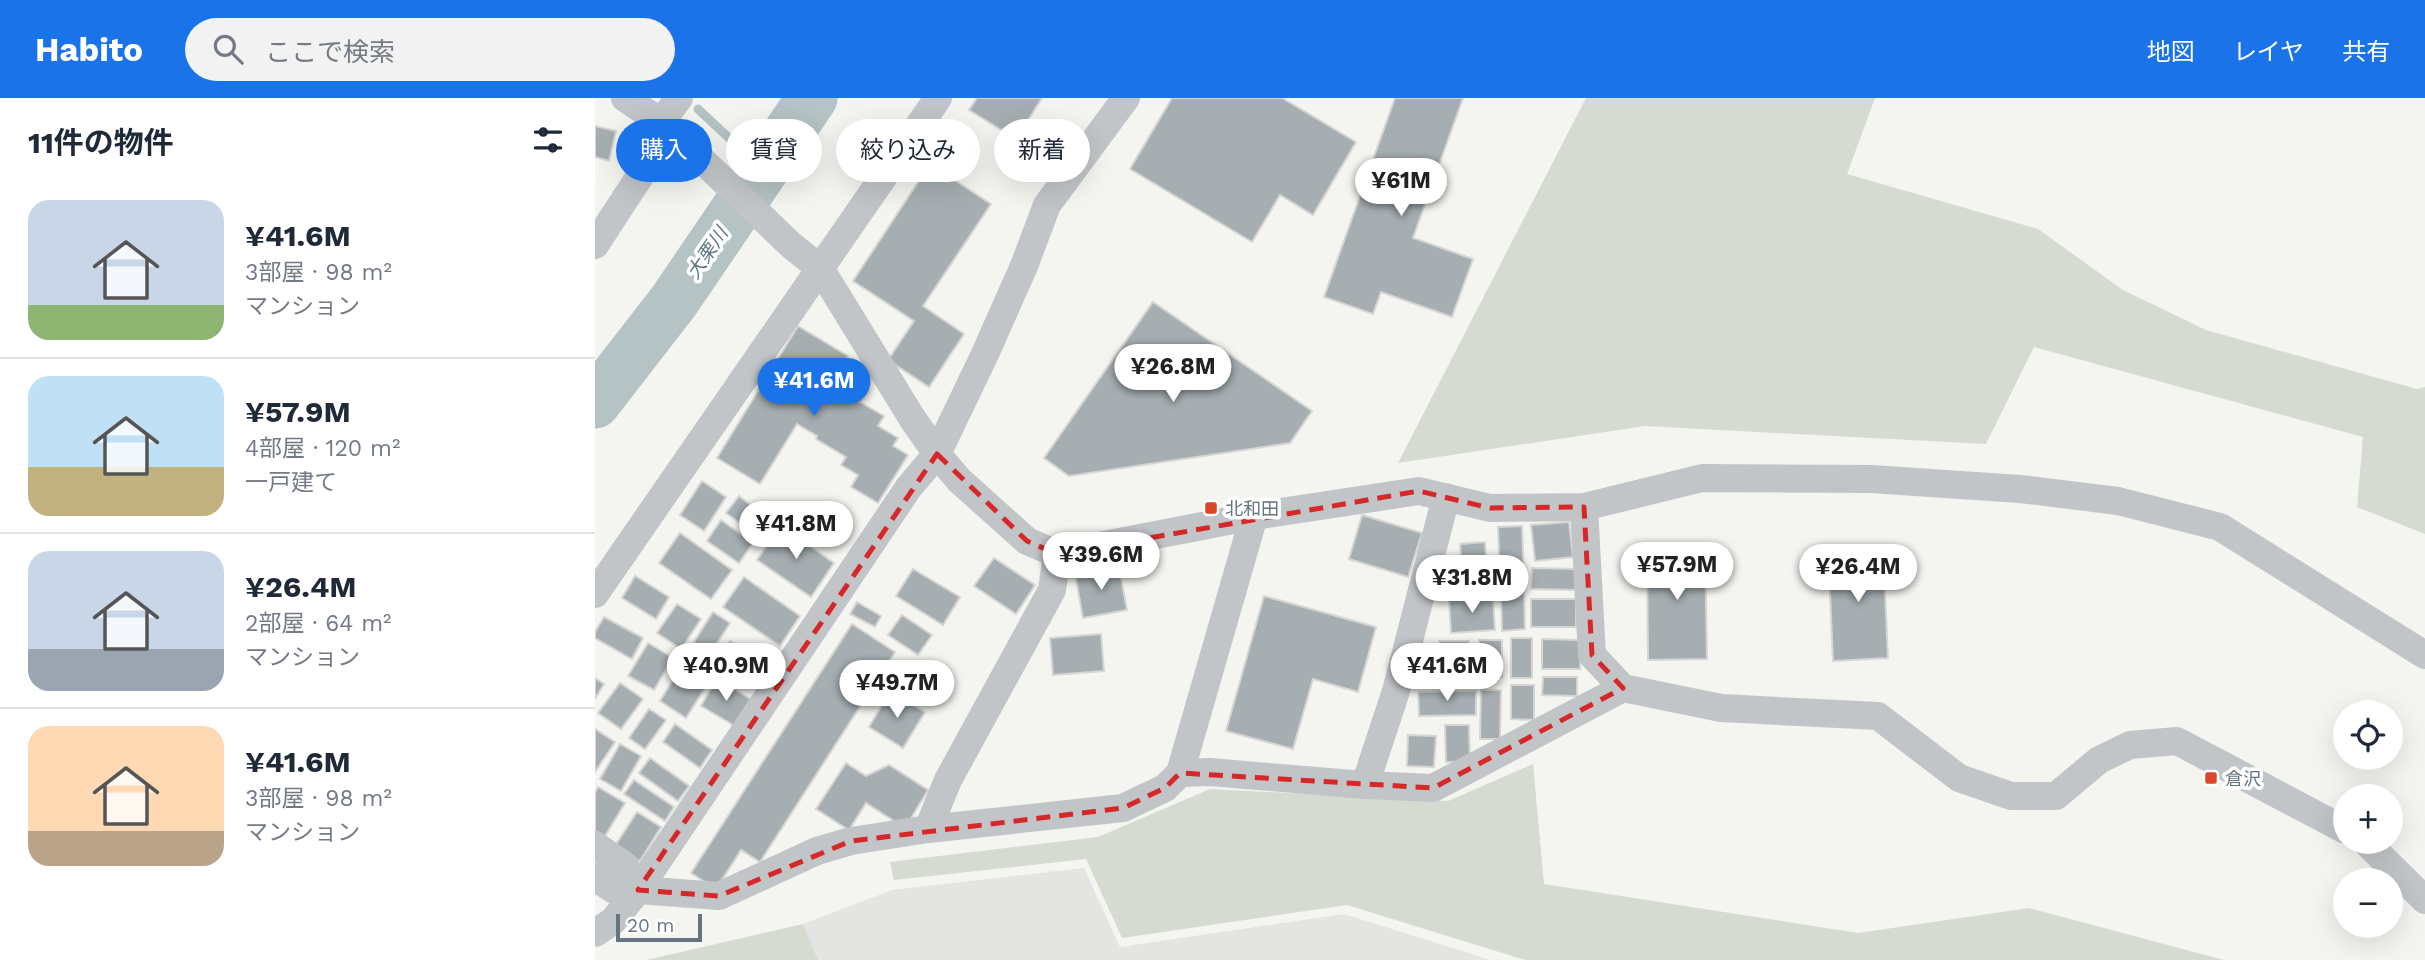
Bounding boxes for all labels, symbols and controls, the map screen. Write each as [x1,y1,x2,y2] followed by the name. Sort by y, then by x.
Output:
[185,18,675,81] search box
[35,30,143,69] text: Habito
[209,30,247,68] icon: search
[265,37,395,67] text: ここで検索
[2147,38,2195,66] text: 地図
[2233,38,2304,66] text: レイヤ
[2342,38,2390,66] text: 共有
[616,119,712,182] chip: 購入
[726,119,822,182] chip: 賃貸
[836,119,980,182] chip: 絞り込み
[994,119,1090,182] chip: 新着
[529,121,567,159] icon: filters
[28,125,174,160] text: 11件の物件
[1360,158,1442,218] pin: ¥61M
[1371,167,1431,194] text: ¥61M
[245,218,351,253] text: ¥41.6M
[682,221,734,283] water label: 大栗川
[84,228,168,312] icon: home
[245,259,392,286] text: 3部屋 · 98 m²
[245,293,360,320] text: マンション
[1116,344,1230,404] pin: ¥26.8M
[1130,353,1216,380] text: ¥26.8M
[757,358,871,418] pin: ¥41.6M
[773,367,855,394] text: ¥41.6M
[245,394,351,429] text: ¥57.9M
[84,404,168,488] icon: home
[245,435,400,462] text: 4部屋 · 120 m²
[245,469,337,496] text: 一戸建て
[1225,498,1279,519] place label: 北和田
[1203,500,1219,516] marker: 北和田
[739,502,853,561] pin: ¥41.8M
[755,510,837,537] text: ¥41.8M
[1044,532,1158,592] pin: ¥39.6M
[1059,541,1143,568] text: ¥39.6M
[1620,542,1734,602] pin: ¥57.9M
[1801,545,1915,604] pin: ¥26.4M
[1636,551,1718,578] text: ¥57.9M
[1815,553,1901,580] text: ¥26.4M
[1415,556,1529,615] pin: ¥31.8M
[1432,564,1512,591] text: ¥31.8M
[245,569,357,604] text: ¥26.4M
[84,579,168,663] icon: home
[245,610,392,637] text: 2部屋 · 64 m²
[245,644,360,671] text: マンション
[669,644,783,703] pin: ¥40.9M
[1390,644,1504,703] pin: ¥41.6M
[683,652,769,679] text: ¥40.9M
[1406,652,1488,679] text: ¥41.6M
[840,660,954,720] pin: ¥49.7M
[855,669,939,696] text: ¥49.7M
[2333,700,2403,938] map controls
[2333,700,2403,770] button: locate
[245,744,351,779] text: ¥41.6M
[84,754,168,838] icon: home
[2225,768,2261,789] place label: 倉沢
[2203,770,2219,786] marker: 倉沢
[2333,784,2403,854] button: +
[245,785,392,812] text: 3部屋 · 98 m²
[245,819,360,846] text: マンション
[2333,868,2403,938] button: −
[616,911,702,943] scale bar
[627,914,674,937] text: 20 m

